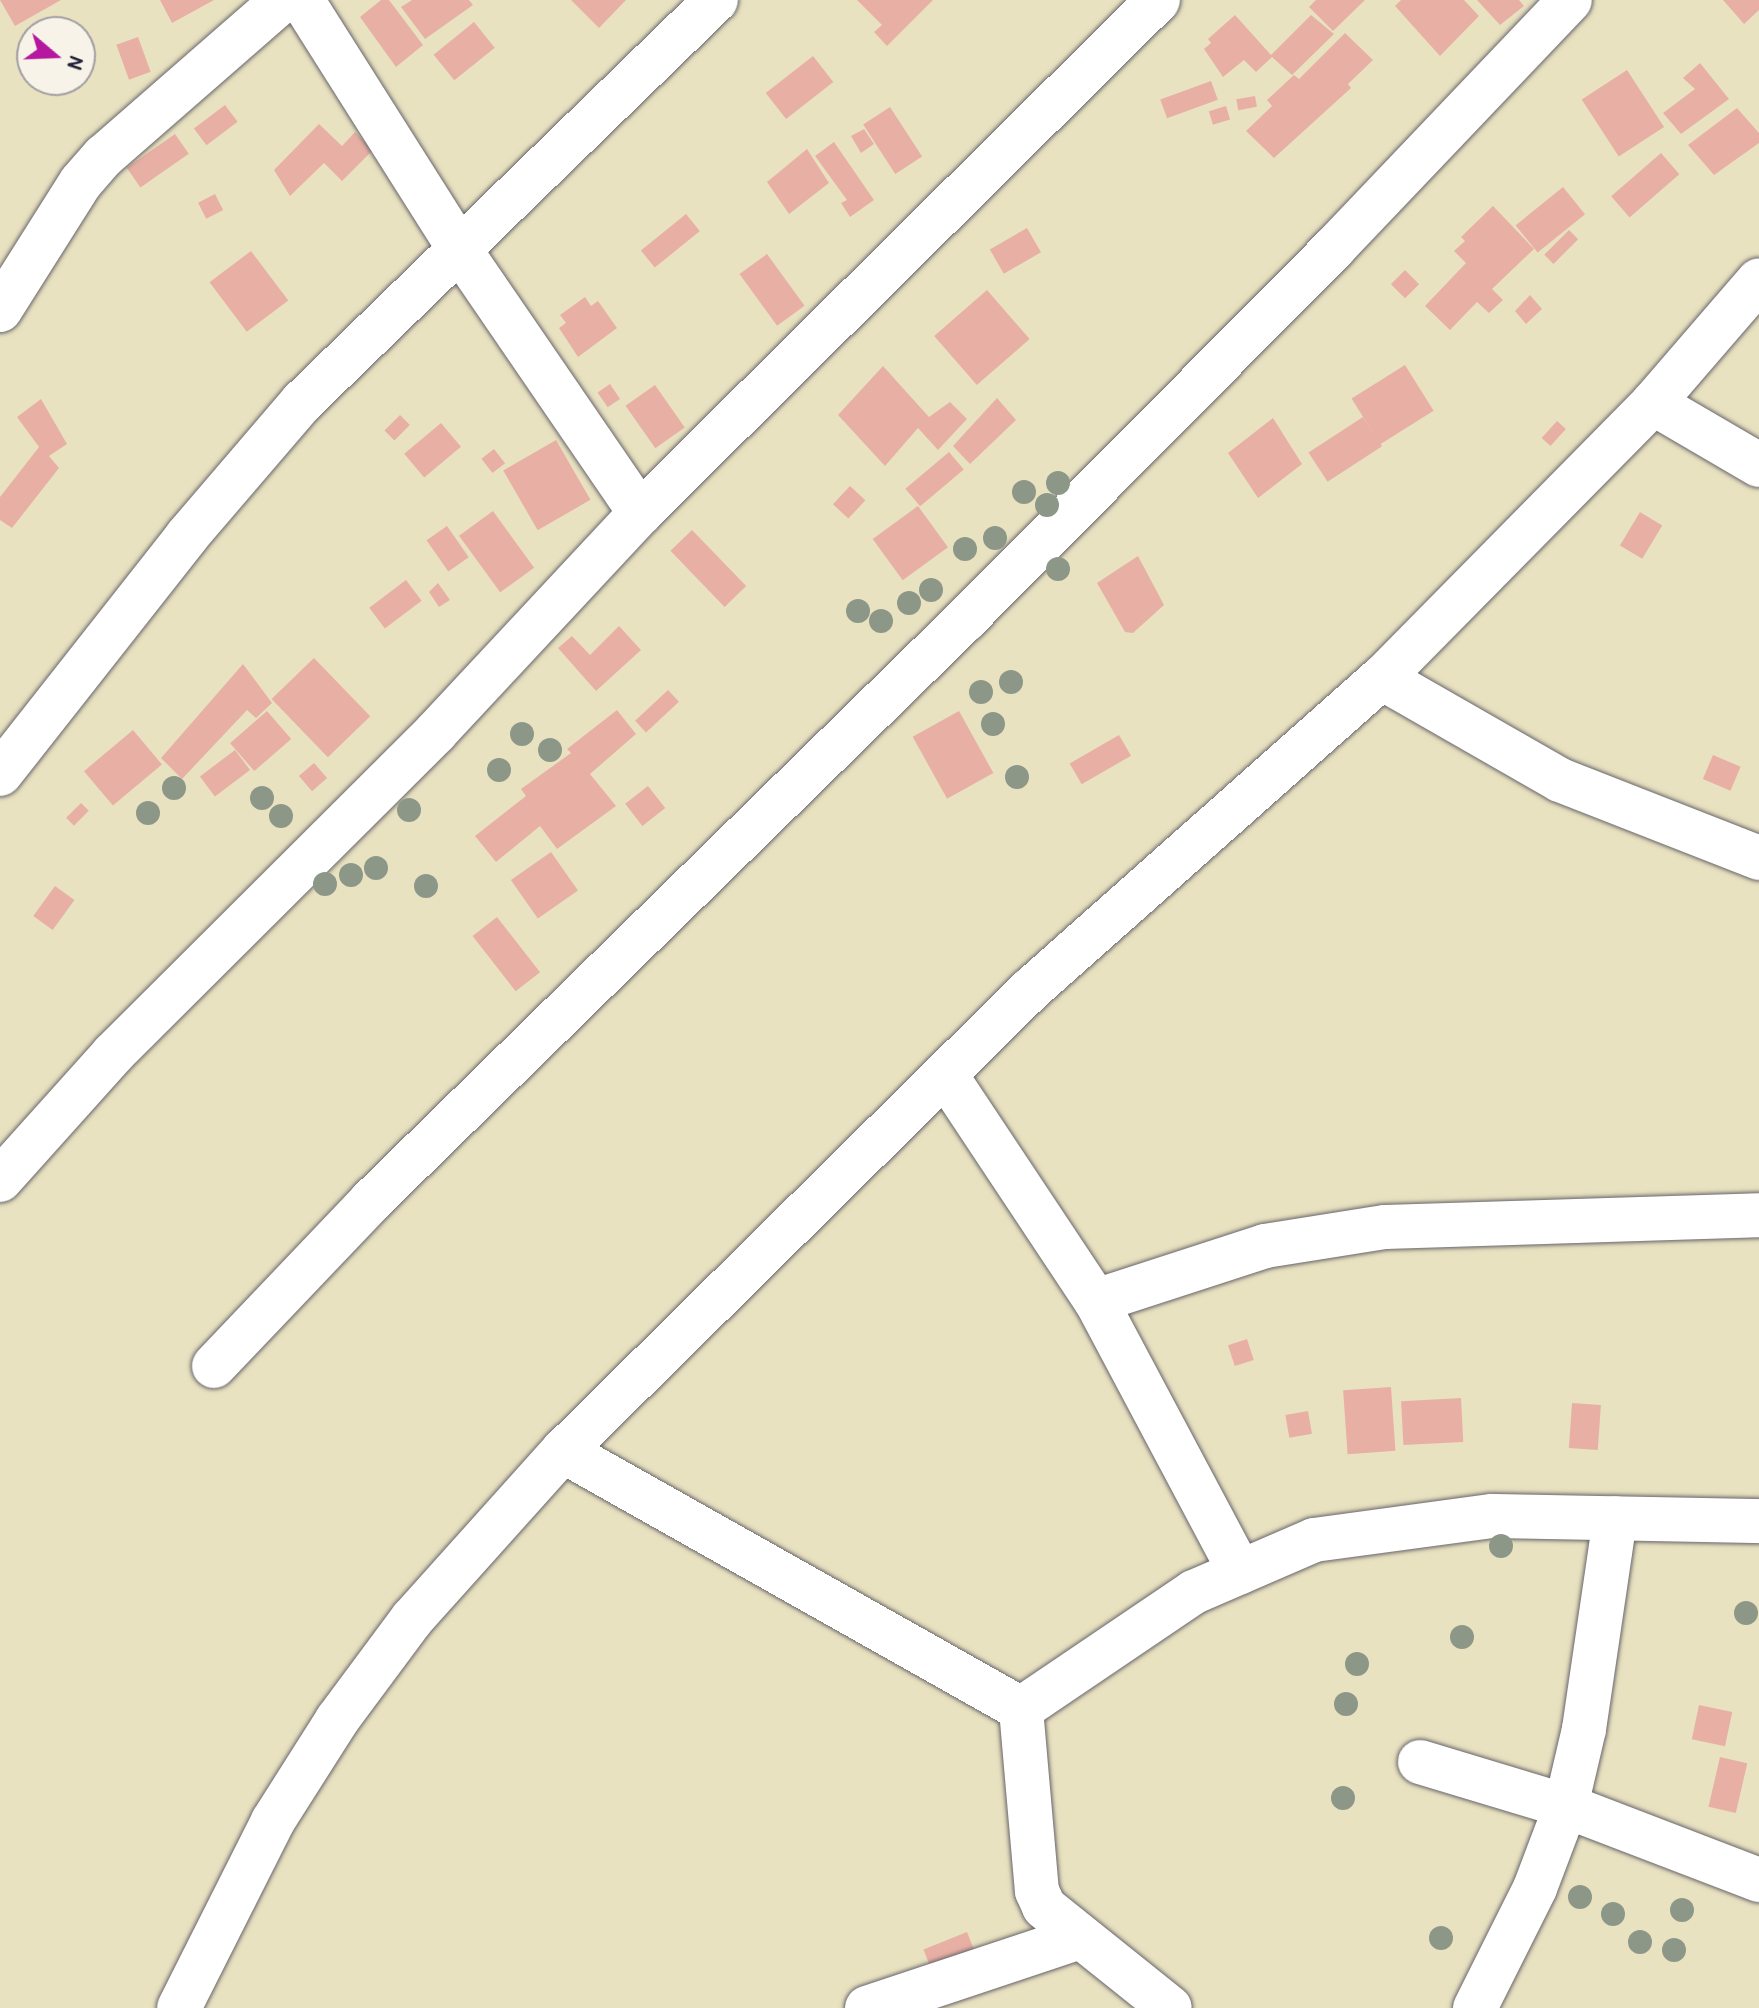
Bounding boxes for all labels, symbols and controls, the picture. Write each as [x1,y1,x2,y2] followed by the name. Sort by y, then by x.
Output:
[16,16,96,96] north arrow
[61,53,93,74] text: N

